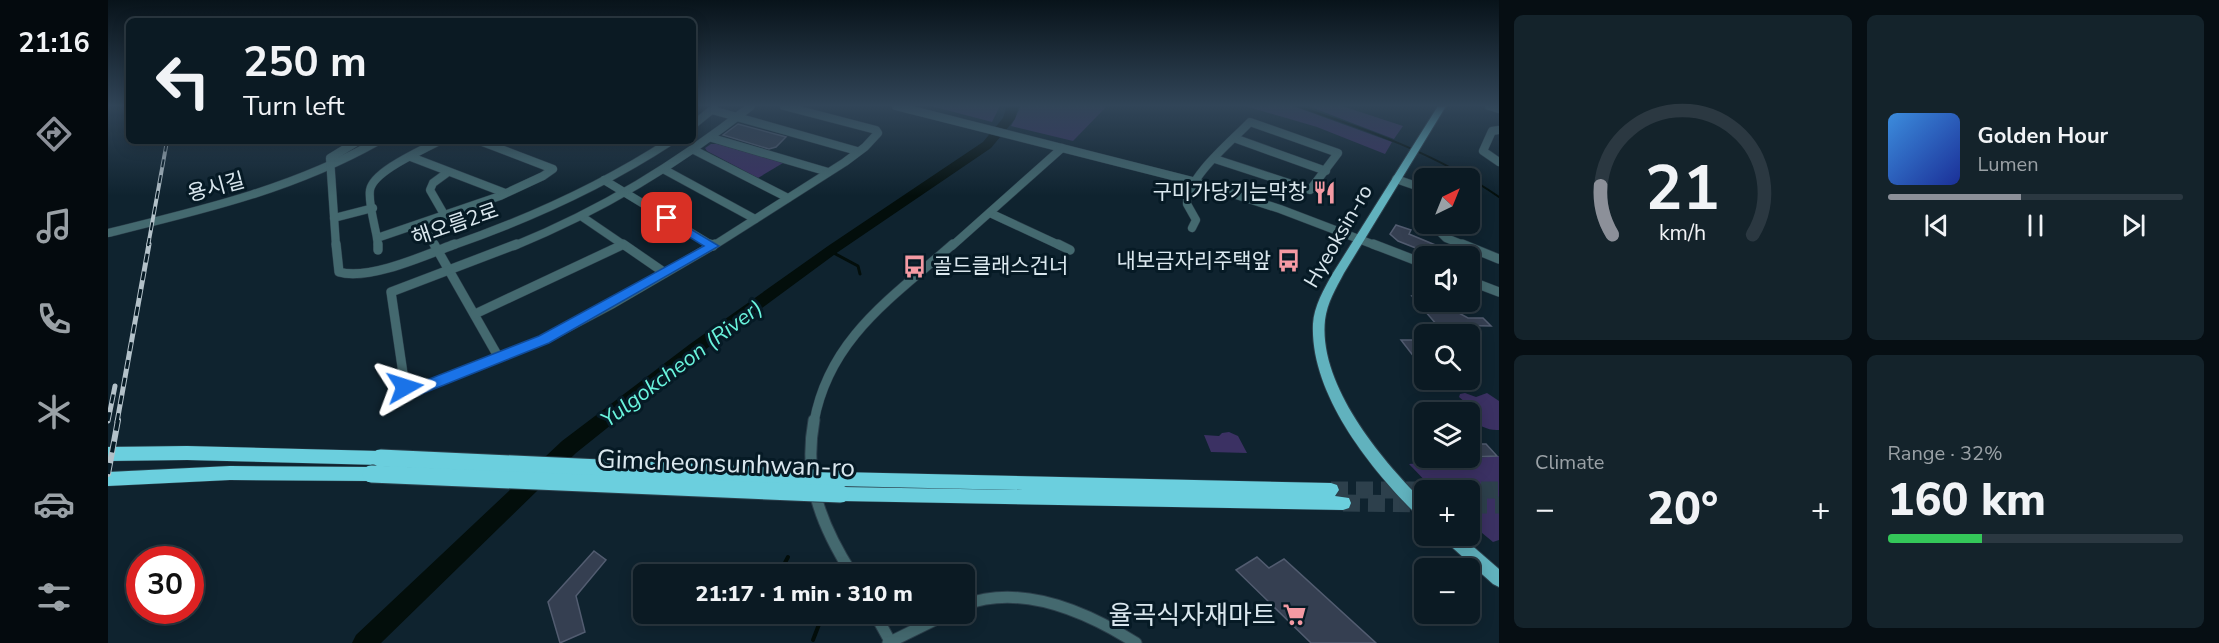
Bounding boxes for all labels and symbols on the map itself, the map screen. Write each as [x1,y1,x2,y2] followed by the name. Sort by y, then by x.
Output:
[184,166,248,208] street label: 용시길
[1414,168,1480,234] north arrow
[1152,178,1307,206] place label: 구미가당기는막창
[1297,179,1379,293] street label: Hyeoksin-ro
[1312,179,1338,205] restaurant icon: 구미가당기는막창
[641,192,692,243] pin
[408,196,502,252] street label: 해오름2로
[1116,247,1271,275] place label: 내보금자리주택앞
[1276,248,1302,274] bus stop icon: 내보금자리주택앞
[933,252,1068,280] place label: 골드클래스건너
[902,253,928,279] bus stop icon: 골드클래스건너
[594,293,769,435] water label: Yulgokcheon (River)
[373,355,437,419] position arrow
[596,442,856,485] street label: Gimcheonsunhwan-ro
[126,546,204,624] speed limit sign: 30
[1109,598,1276,633] place label: 율곡식자재마트
[1281,602,1307,628] supermarket icon: 율곡식자재마트

